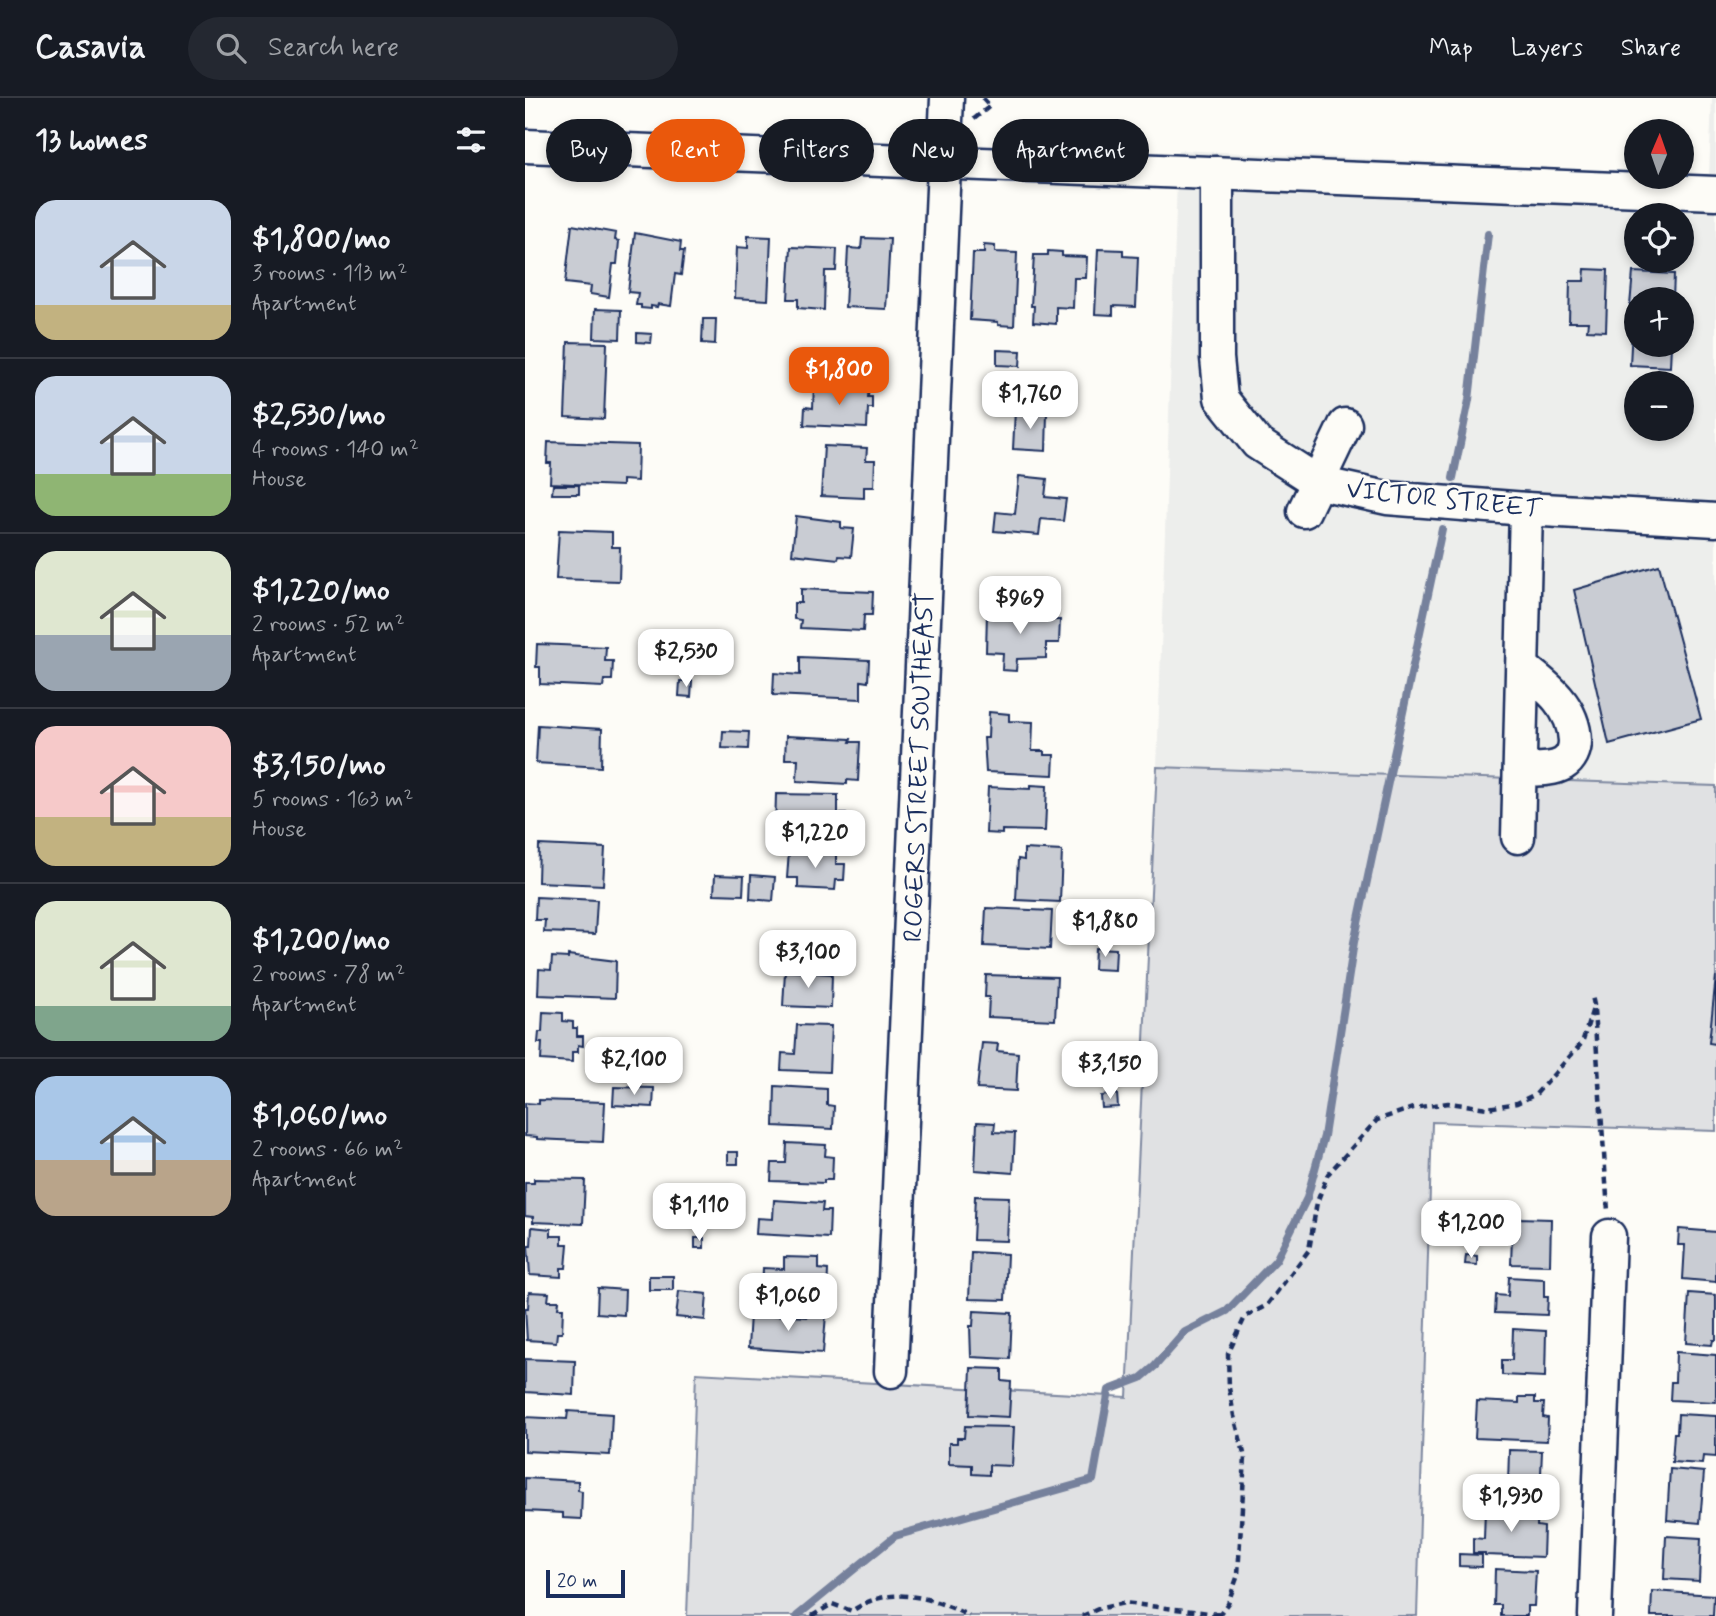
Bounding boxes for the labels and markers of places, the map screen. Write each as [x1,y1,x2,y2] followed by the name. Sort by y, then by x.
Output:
[782,348,896,407] pin: $1,800
[973,372,1087,431] pin: $1,760
[979,576,1061,636] pin: $969
[629,630,743,689] pin: $2,530
[758,810,872,870] pin: $1,220
[1048,900,1162,959] pin: $1,880
[751,930,865,990] pin: $3,100
[577,1038,691,1097] pin: $2,100
[1053,1042,1167,1101] pin: $3,150
[642,1184,756,1243] pin: $1,110
[1414,1200,1528,1260] pin: $1,200
[731,1274,845,1333] pin: $1,060
[1454,1474,1568,1534] pin: $1,930

